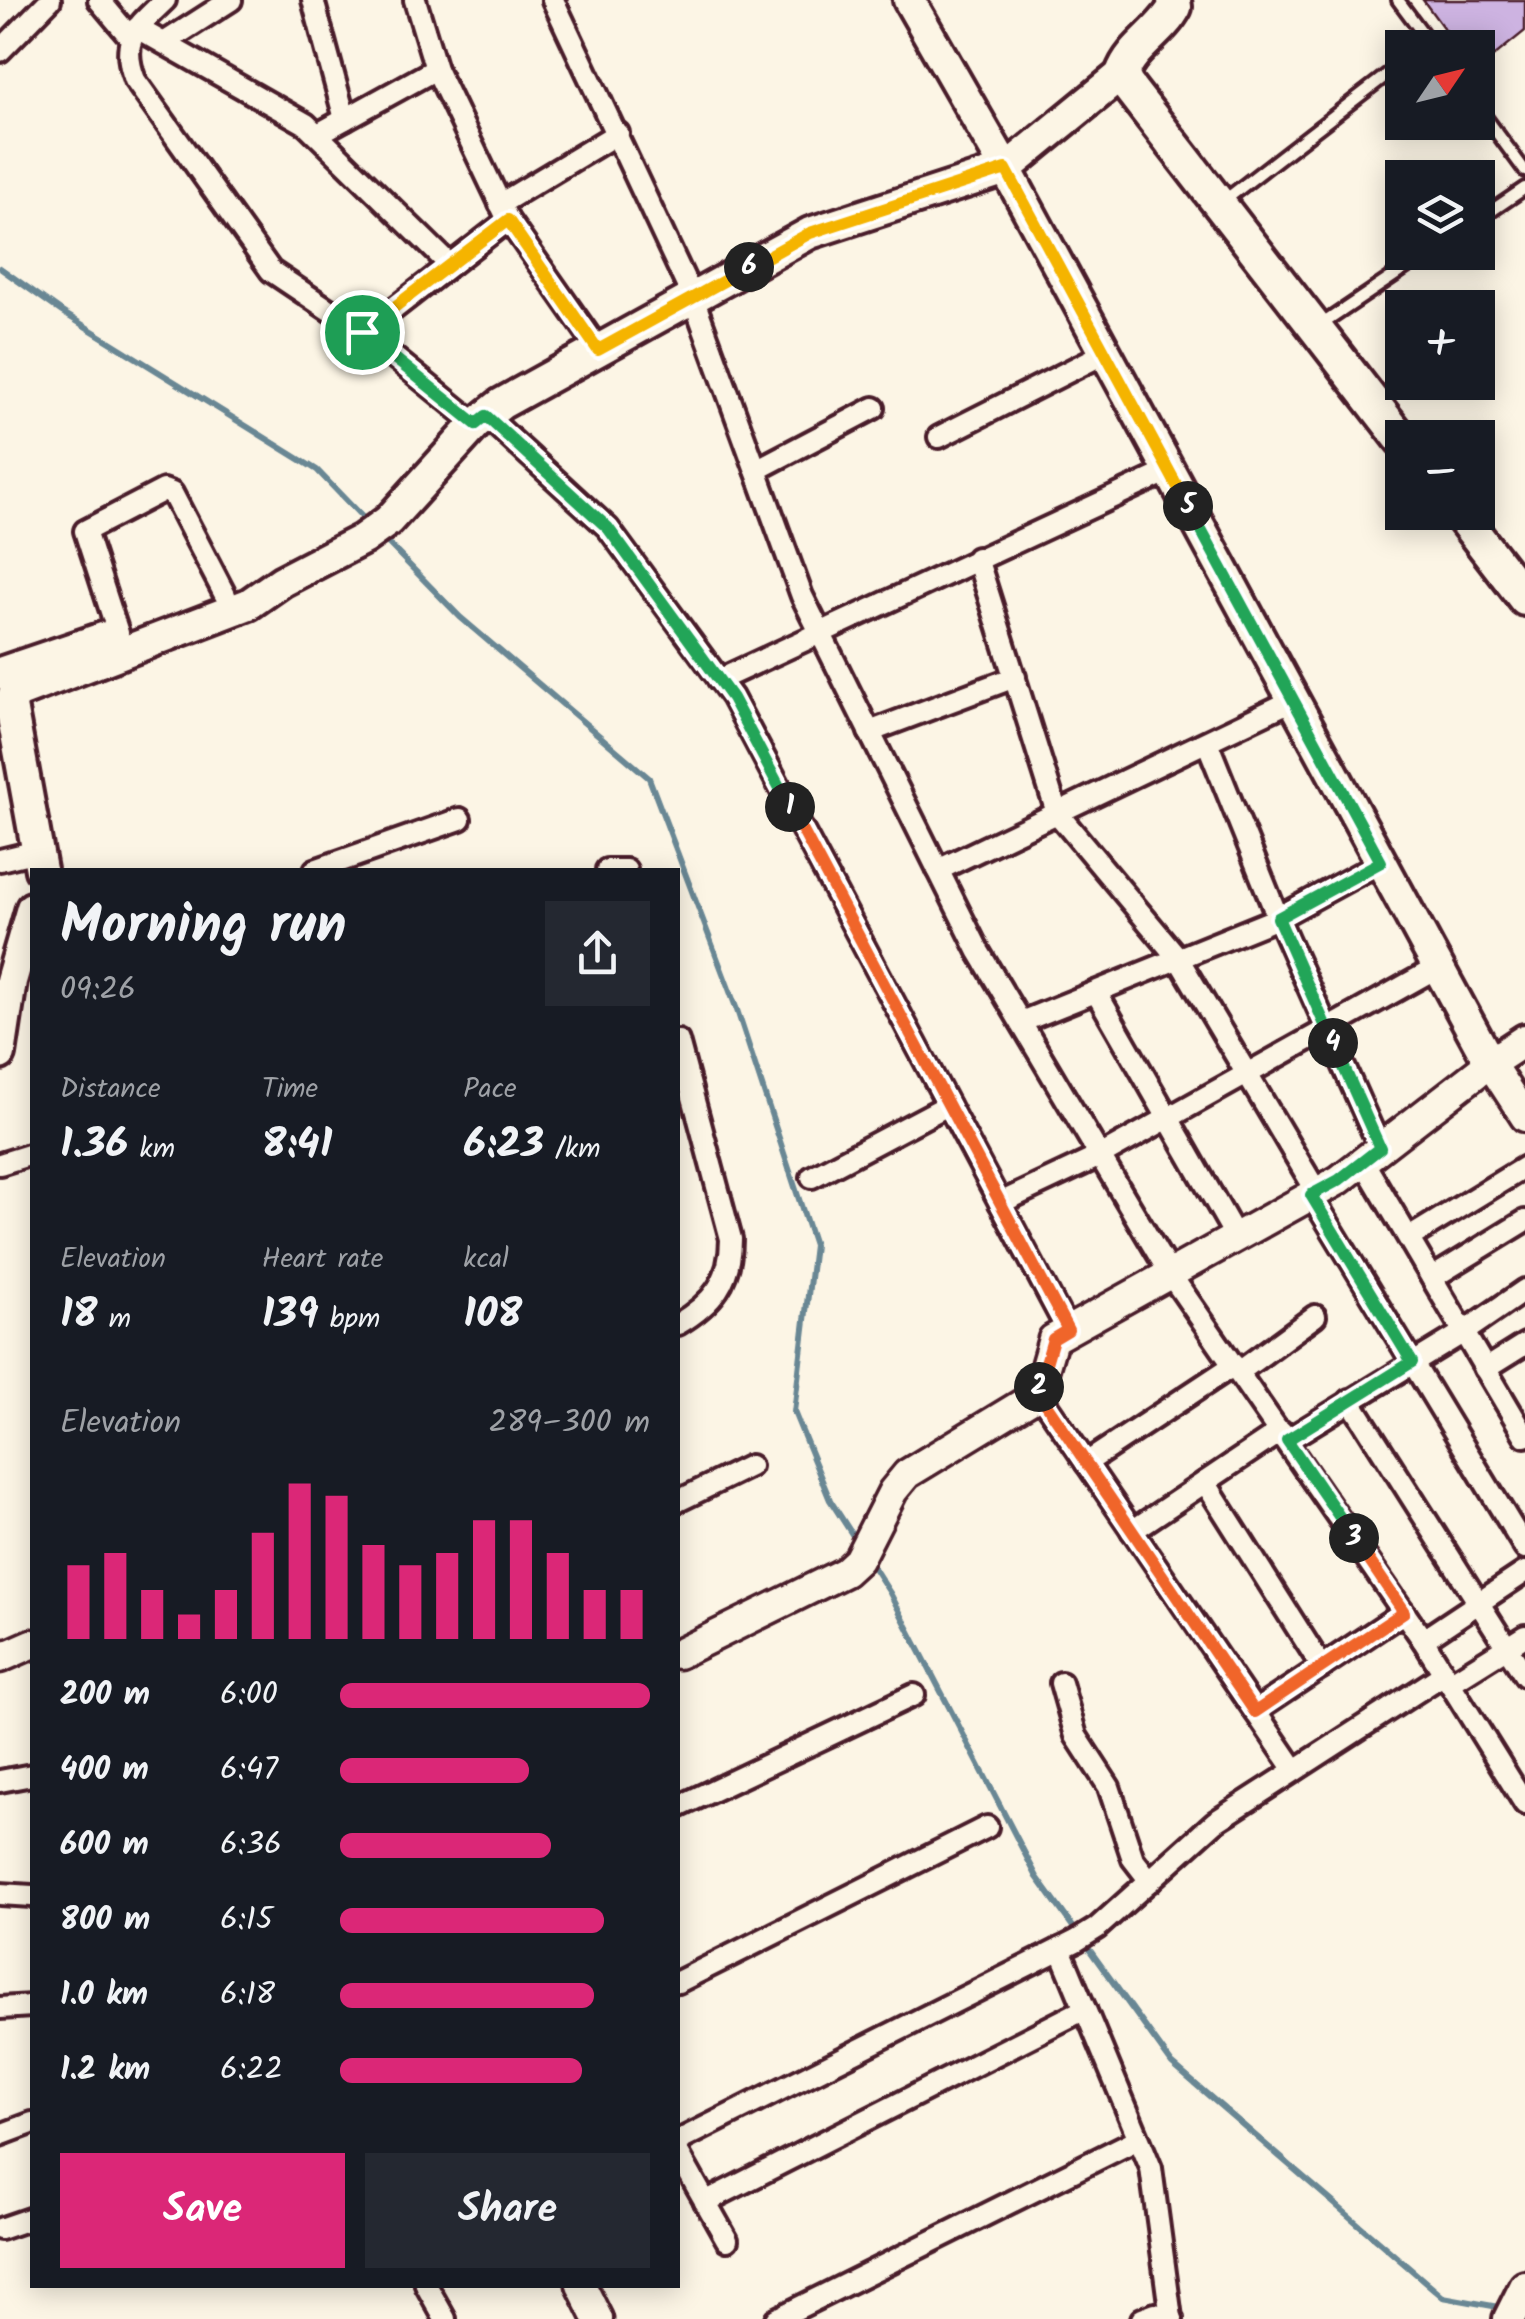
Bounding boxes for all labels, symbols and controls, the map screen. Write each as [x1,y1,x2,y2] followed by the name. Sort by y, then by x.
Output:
[1385,30,1495,140] north arrow
[1385,30,1495,530] map controls
[1385,160,1495,270] button: layers
[724,242,774,292] pin: 6
[741,244,757,289] text: 6
[320,290,405,375] pin
[1385,290,1495,400] button: +
[335,305,390,360] icon: arrive
[1385,420,1495,530] button: −
[1163,481,1213,531] pin: 5
[1181,483,1195,528] text: 5
[765,782,815,832] pin: 1
[786,784,794,829] text: 1
[60,884,347,971] text: Morning run
[545,901,650,1006] button: share
[60,965,136,1016] text: 09:26
[1308,1018,1358,1068] pin: 4
[1325,1020,1341,1065] text: 4
[60,1067,161,1112] text: Distance
[262,1067,318,1112] text: Time
[463,1067,517,1112] text: Pace
[60,1112,128,1179] text: 1.36
[262,1112,332,1179] text: 8:41
[463,1112,544,1179] text: 6:23
[128,1127,175,1172] text: km
[544,1127,600,1172] text: /km
[60,1237,166,1282] text: Elevation
[262,1237,383,1282] text: Heart rate
[463,1237,509,1282] text: kcal
[60,1282,97,1349] text: 18
[262,1282,319,1349] text: 139
[463,1282,522,1349] text: 108
[97,1297,131,1342] text: m
[319,1297,380,1342] text: bpm
[1014,1362,1064,1412] pin: 2
[1031,1364,1047,1409] text: 2
[60,1398,181,1449] text: Elevation
[488,1398,650,1449] text: 289–300 m
[1329,1513,1379,1563] pin: 3
[1346,1515,1362,1560] text: 3
[60,1670,150,1721] text: 200 m
[220,1670,278,1721] text: 6:00
[60,1745,149,1796] text: 400 m
[220,1745,278,1796] text: 6:47
[60,1820,149,1871] text: 600 m
[220,1820,282,1871] text: 6:36
[60,1895,150,1946] text: 800 m
[220,1895,273,1946] text: 6:15
[60,1970,148,2021] text: 1.0 km
[220,1970,275,2021] text: 6:18
[60,2045,150,2096] text: 1.2 km
[220,2045,283,2096] text: 6:22
[60,2153,345,2268] button: Save
[365,2153,650,2268] button: Share

